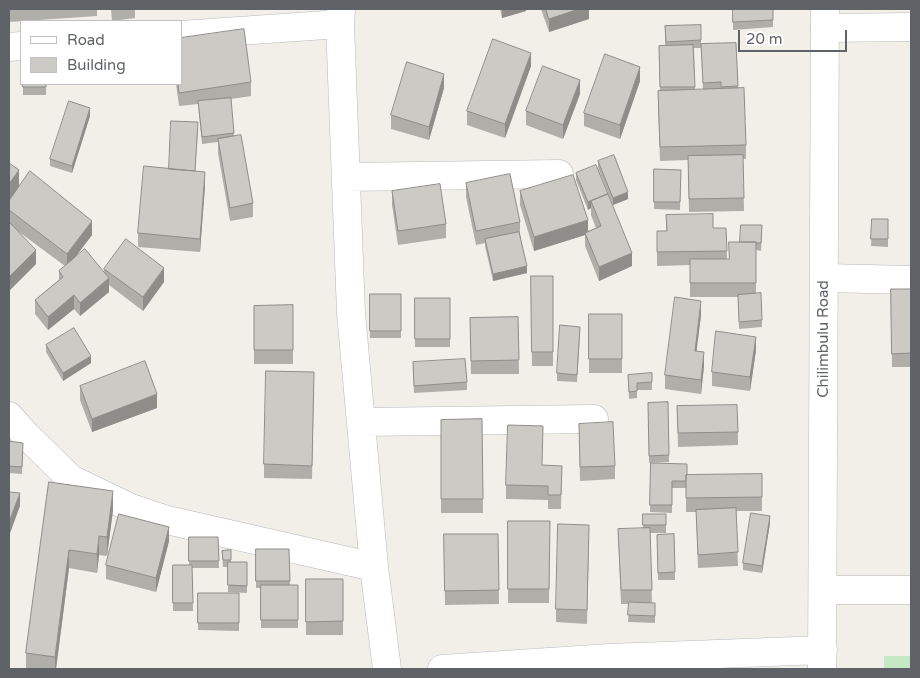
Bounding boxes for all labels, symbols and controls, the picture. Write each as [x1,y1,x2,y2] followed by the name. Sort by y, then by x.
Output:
[20,20,182,85] legend
[740,20,849,52] scale bar
[746,30,783,48] text: 20 m
[67,31,105,49] text: Road
[67,56,126,74] text: Building
[815,280,833,398] street label: Chilimbulu Road

